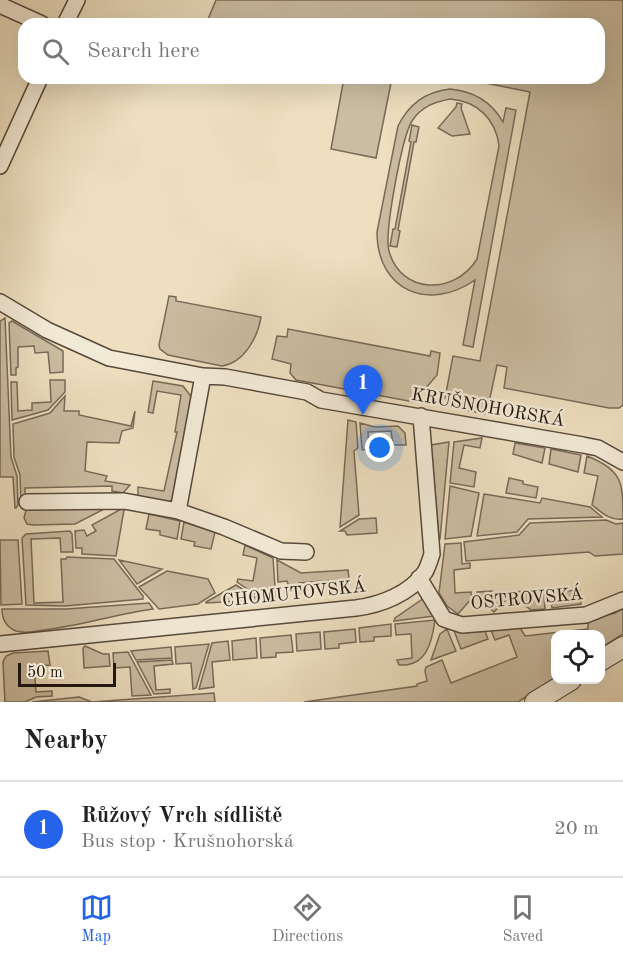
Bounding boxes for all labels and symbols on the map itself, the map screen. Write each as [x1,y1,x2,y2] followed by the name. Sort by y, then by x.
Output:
[344,366,382,415] pin: 1
[410,381,567,430] street label: KRUŠNOHORSKÁ
[365,433,394,462] your location
[221,573,367,610] street label: CHOMUTOVSKÁ
[470,581,584,613] street label: OSTROVSKÁ
[18,660,116,688] scale bar

